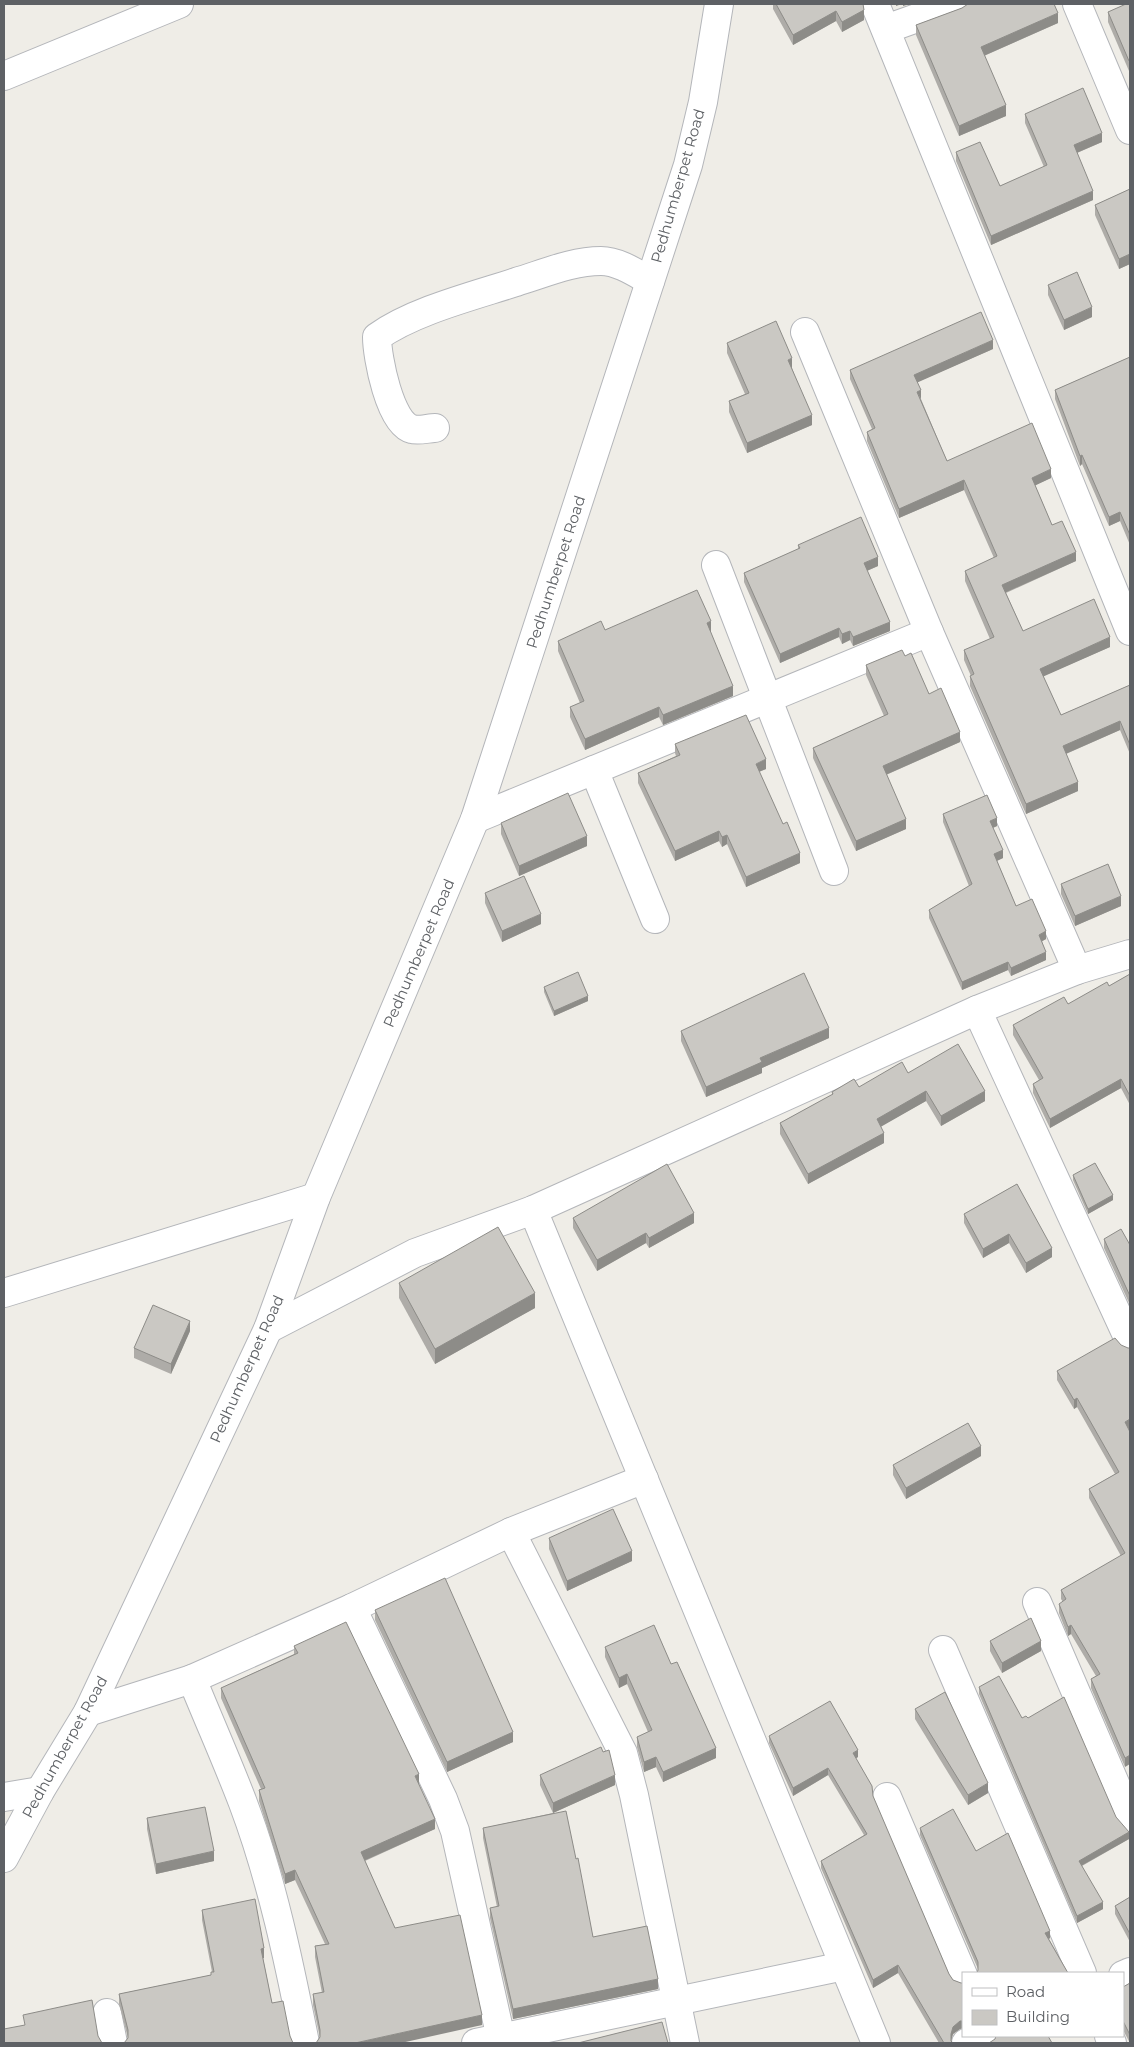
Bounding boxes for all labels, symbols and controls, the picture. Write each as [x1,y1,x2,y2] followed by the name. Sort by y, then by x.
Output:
[646,107,709,265] street label: Pedhumberpet Road
[522,493,589,651] street label: Pedhumberpet Road
[379,876,458,1030] street label: Pedhumberpet Road
[205,1292,288,1446] street label: Pedhumberpet Road
[18,1672,112,1821] street label: Pedhumberpet Road
[962,1972,1124,2037] legend
[1006,1982,1045,2001] text: Road
[1006,2007,1070,2026] text: Building

